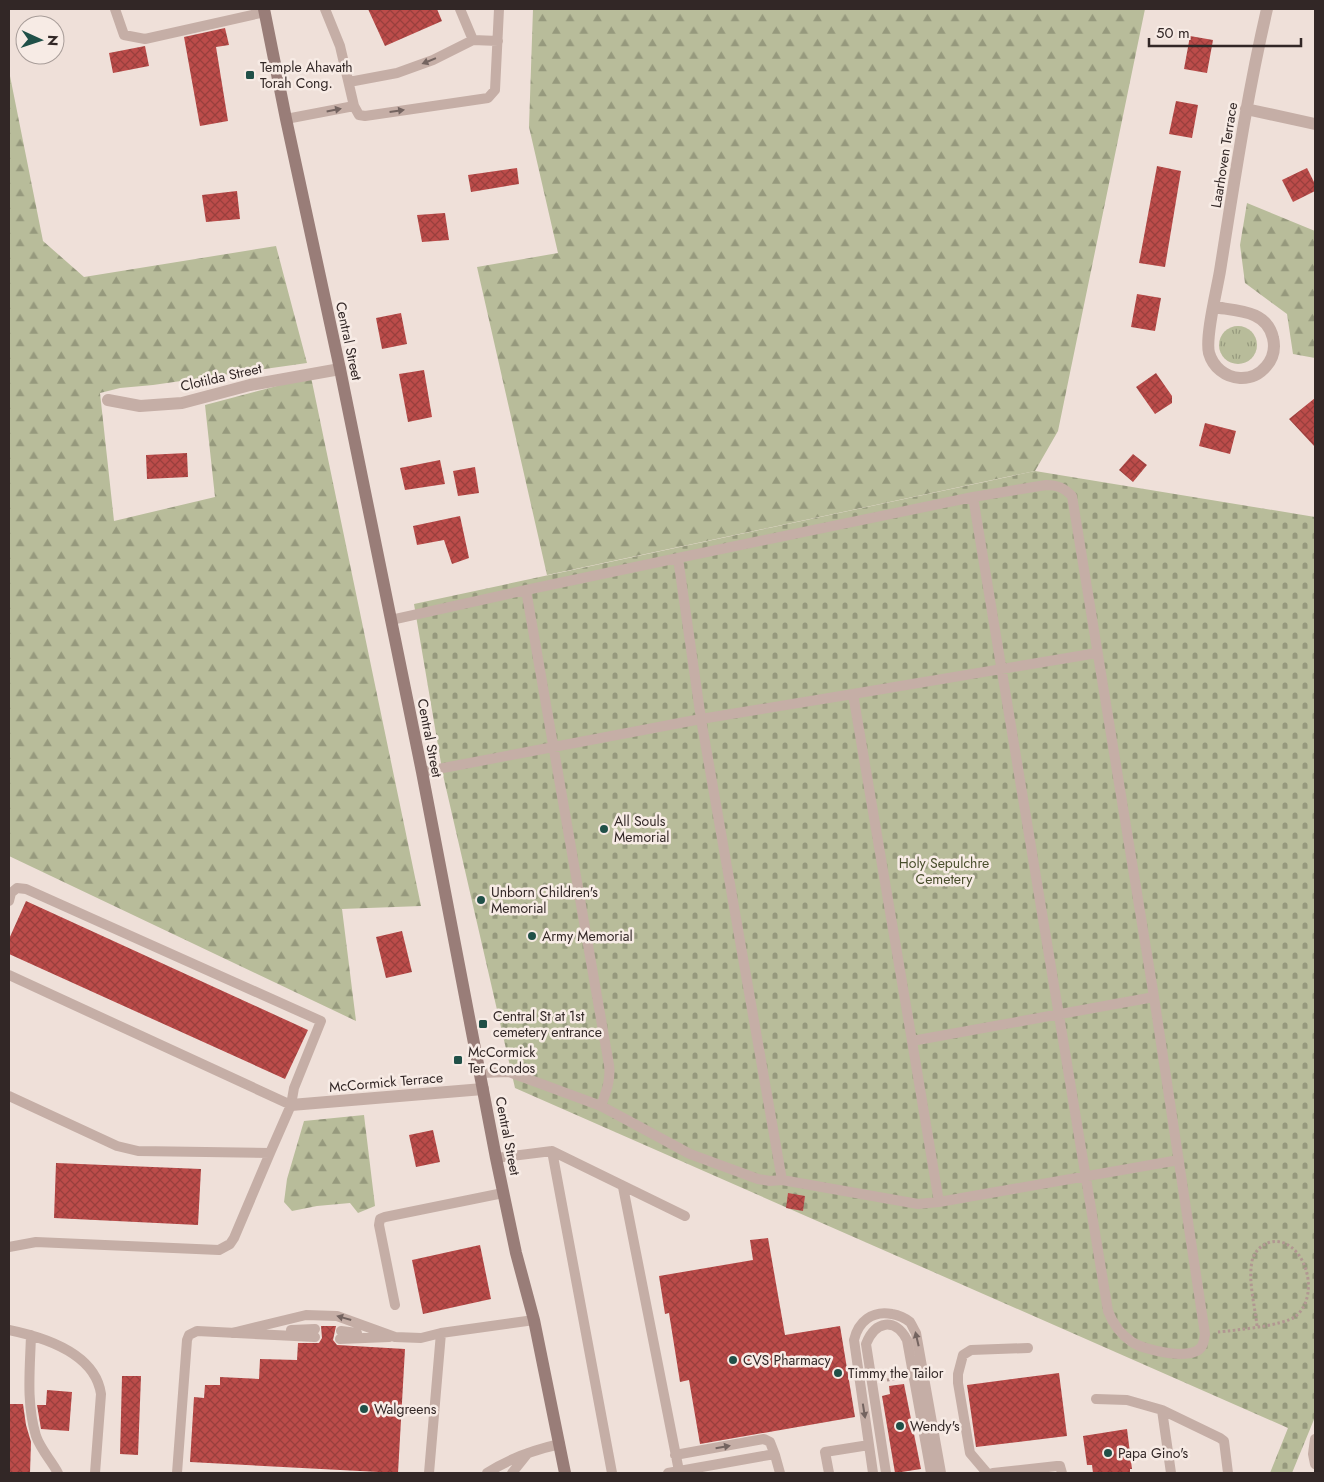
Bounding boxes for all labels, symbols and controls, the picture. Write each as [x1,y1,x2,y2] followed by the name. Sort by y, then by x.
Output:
[15,15,65,65] north arrow
[1149,15,1302,47] scale bar
[1156,22,1190,44] text: 50 m
[43,35,63,47] text: N
[260,57,353,93] place label: Temple Ahavath Torah Cong.
[422,58,436,66] one-way arrow
[244,69,256,81] marker: Temple Ahavath Torah Cong.
[1206,101,1242,209] street label: Laarhoven Terrace
[326,105,342,113] one-way arrow
[389,107,405,115] one-way arrow
[331,300,367,383] street label: Central Street
[178,358,264,396] street label: Clotilda Street
[413,697,448,780] street label: Central Street
[614,811,670,847] place label: All Souls Memorial
[598,823,610,835] marker: All Souls Memorial
[899,853,989,889] park label: Holy Sepulchre Cemetery
[491,882,598,918] place label: Unborn Children's Memorial
[475,894,487,906] marker: Unborn Children's Memorial
[542,926,633,946] place label: Army Memorial
[526,930,538,942] marker: Army Memorial
[493,1006,602,1042] place label: Central St at 1st cemetery entrance
[477,1018,489,1030] marker: Central St at 1st cemetery entrance
[468,1042,536,1078] place label: McCormick Ter Condos
[452,1054,464,1066] marker: McCormick Ter Condos
[328,1067,444,1097] street label: McCormick Terrace
[491,1095,526,1178] street label: Central Street
[336,1314,352,1322] one-way arrow
[912,1331,920,1347] one-way arrow
[743,1350,831,1370] place label: CVS Pharmacy
[727,1354,739,1366] marker: CVS Pharmacy
[848,1363,944,1383] place label: Timmy the Tailor
[832,1367,844,1379] marker: Timmy the Tailor
[374,1399,437,1419] place label: Walgreens
[358,1403,370,1415] marker: Walgreens
[860,1403,868,1419] one-way arrow
[910,1416,960,1436] place label: Wendy's
[894,1420,906,1432] marker: Wendy's
[715,1442,731,1450] one-way arrow
[1118,1443,1189,1463] place label: Papa Gino's
[1102,1447,1114,1459] marker: Papa Gino's

